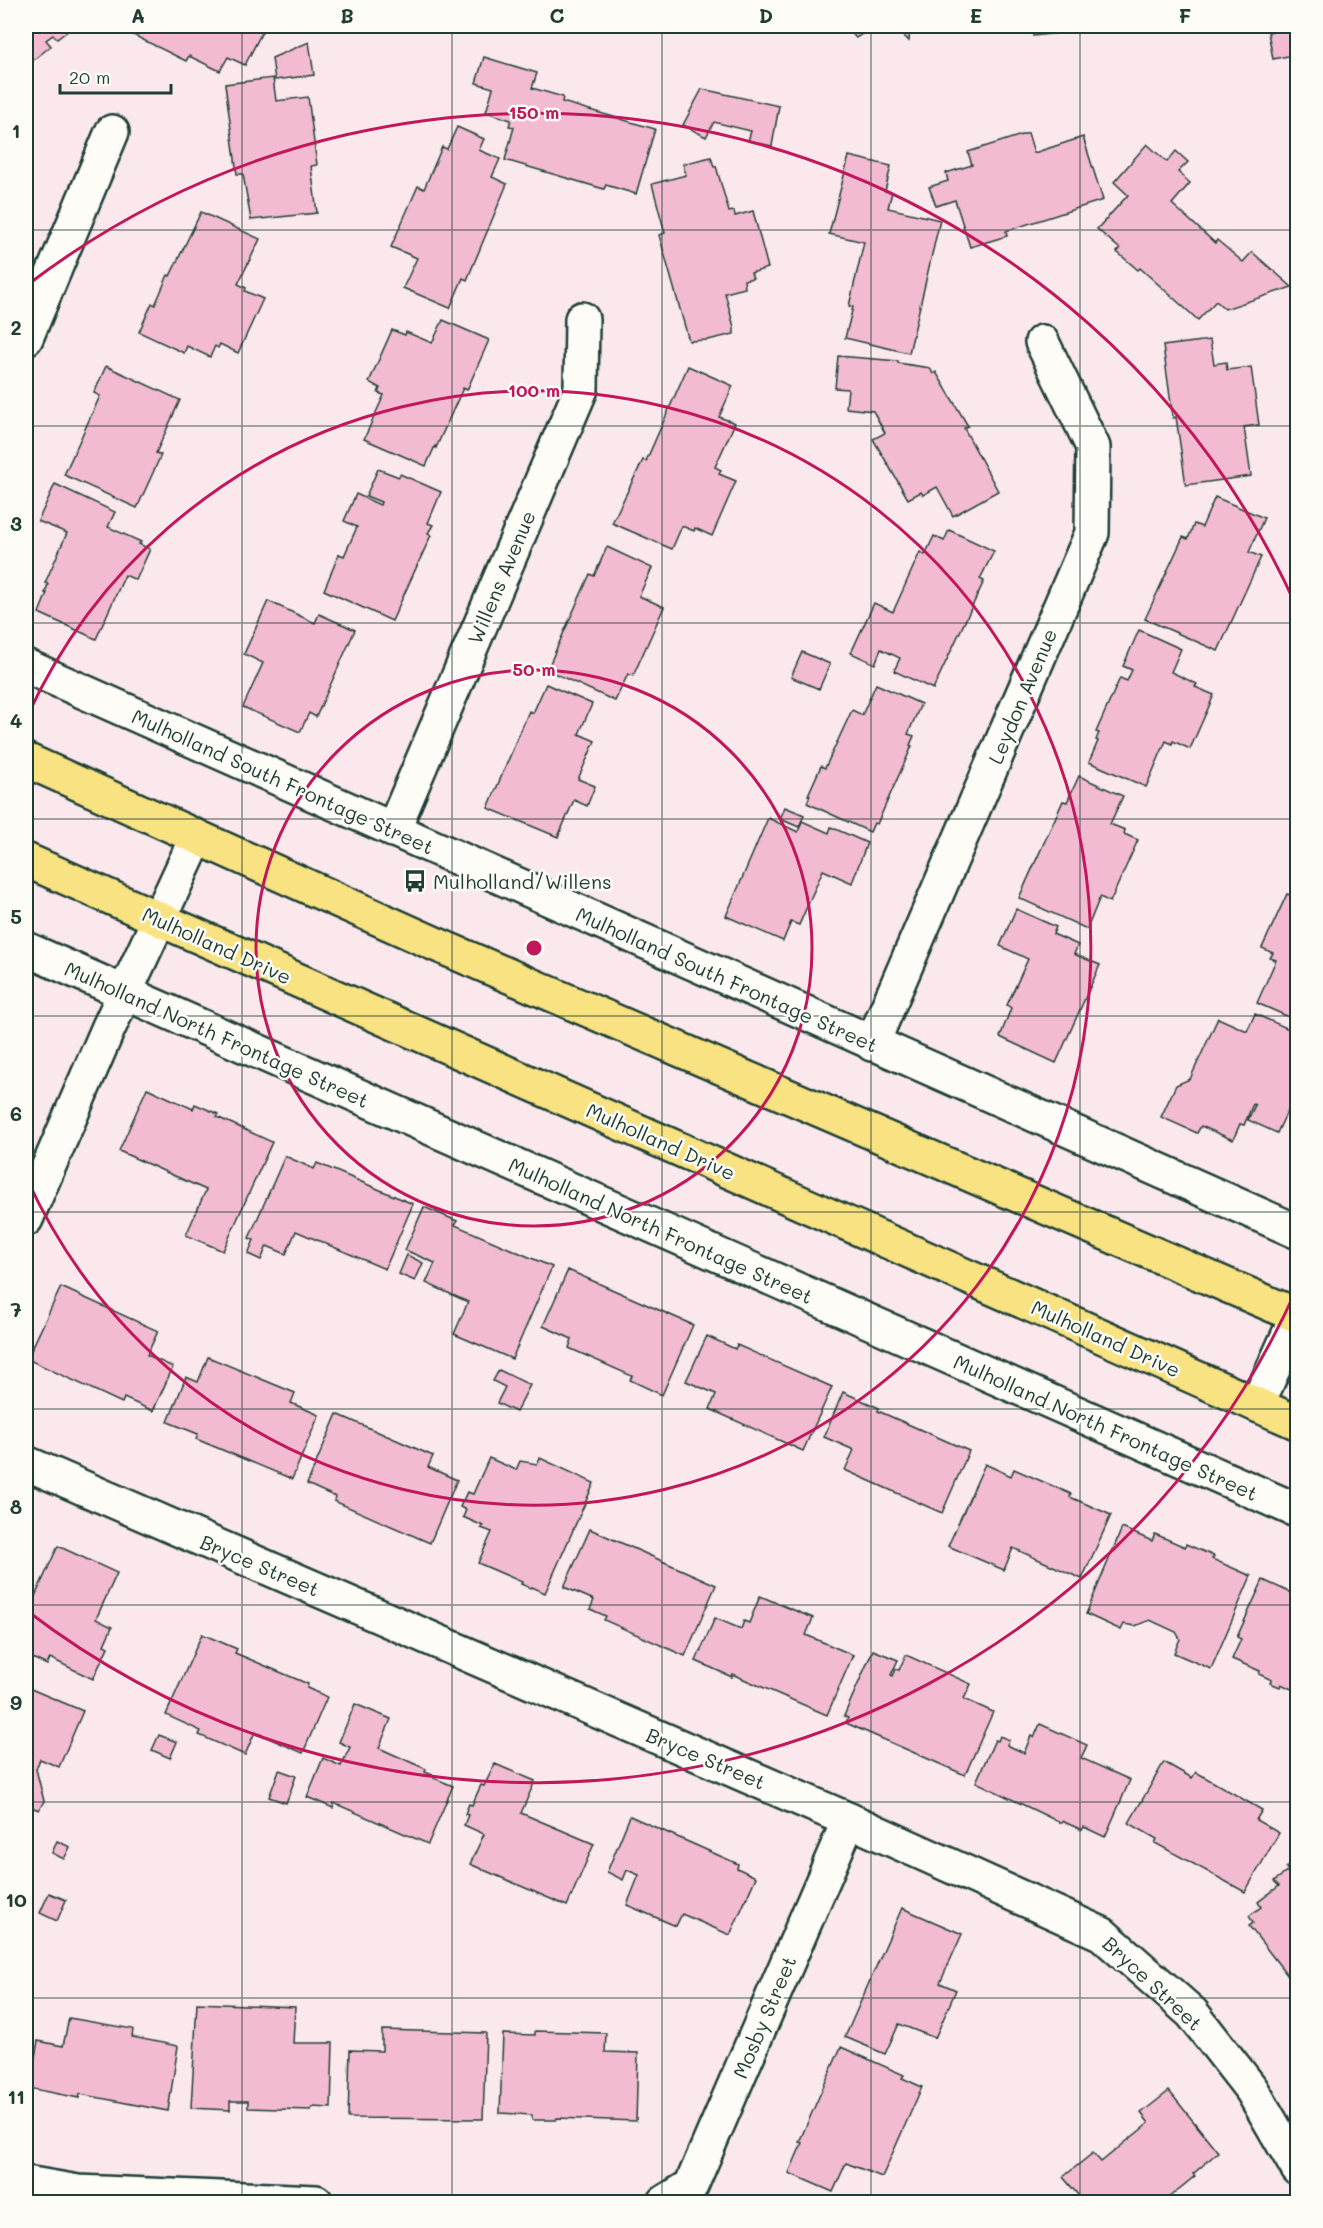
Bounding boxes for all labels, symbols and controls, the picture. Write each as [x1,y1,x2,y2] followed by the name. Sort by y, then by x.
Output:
[131,2,145,28] text: A
[340,2,354,28] text: B
[550,2,565,28] text: C
[759,2,773,28] text: D
[970,2,982,28] text: E
[1179,2,1192,28] text: F
[60,57,171,95] scale bar
[69,65,110,89] text: 20 m
[509,100,559,124] text: 150 m
[12,117,20,143] text: 1
[10,314,22,340] text: 2
[508,378,560,402] text: 100 m
[461,506,541,648] street label: Willens Avenue
[10,510,22,536] text: 3
[982,624,1062,768] street label: Leydon Avenue
[513,657,555,681] text: 50 m
[128,702,438,860] street label: Mulholland South Frontage Street
[10,707,23,733] text: 4
[402,868,428,894] bus stop icon: Mulholland/Willens
[433,868,612,894] place label: Mulholland/Willens
[138,900,296,990] street label: Mulholland Drive
[572,900,882,1058] street label: Mulholland South Frontage Street
[10,903,22,929] text: 5
[524,938,544,958] centre of rings
[61,955,373,1113] street label: Mulholland North Frontage Street
[582,1096,740,1186] street label: Mulholland Drive
[10,1100,22,1126] text: 6
[505,1151,817,1309] street label: Mulholland North Frontage Street
[1027,1293,1185,1383] street label: Mulholland Drive
[10,1296,22,1322] text: 7
[950,1348,1262,1506] street label: Mulholland North Frontage Street
[10,1493,22,1519] text: 8
[196,1528,324,1602] street label: Bryce Street
[10,1689,22,1715] text: 9
[642,1721,770,1795] street label: Bryce Street
[5,1886,27,1912] text: 10
[1098,1930,1208,2036] street label: Bryce Street
[726,1952,802,2082] street label: Mosby Street
[7,2083,25,2109] text: 11

